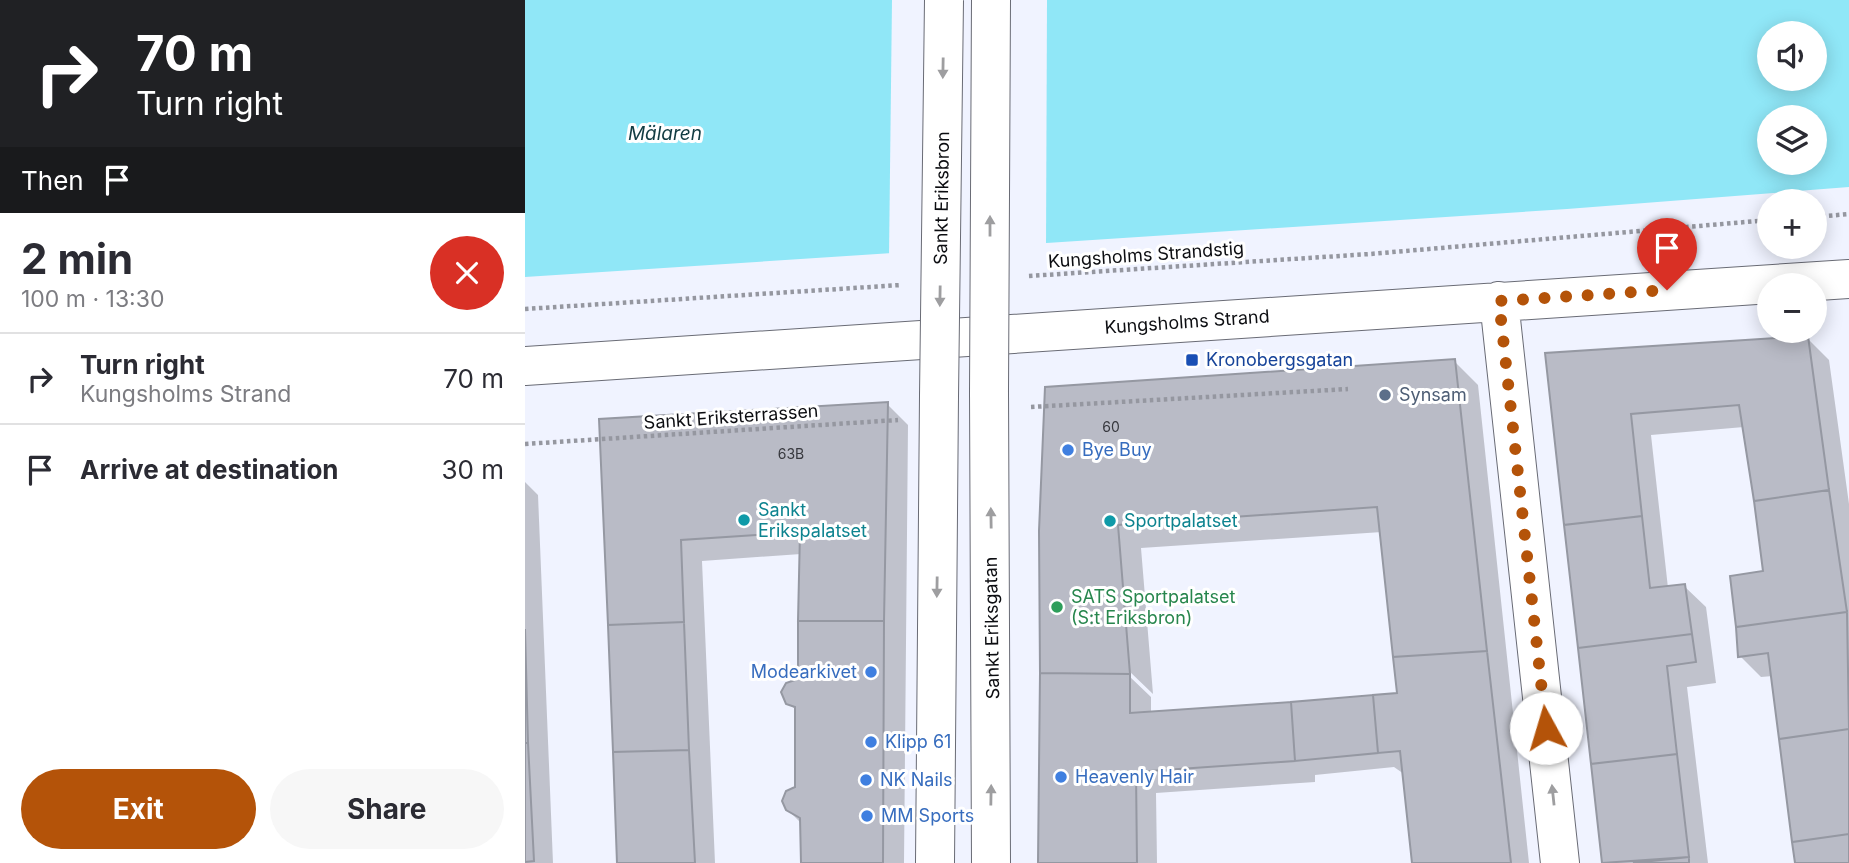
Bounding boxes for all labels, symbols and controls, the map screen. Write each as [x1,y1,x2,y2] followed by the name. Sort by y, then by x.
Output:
[1757,21,1827,343] map controls
[1757,21,1827,91] button: sound
[136,24,253,83] text: 70 m
[21,28,112,119] icon: right
[938,57,949,79] one-way arrow
[136,84,283,123] text: Turn right
[1757,105,1827,175] button: layers
[628,122,702,145] water label: Mälaren
[930,131,953,265] street label: Sankt Eriksbron
[98,161,136,199] icon: arrive
[21,165,84,196] text: Then
[1757,189,1827,259] button: +
[984,215,996,237] one-way arrow
[1637,218,1697,290] pin
[1648,229,1686,267] icon: arrive
[21,233,133,284] text: 2 min
[430,236,504,310] button: close
[1047,237,1245,272] street label: Kungsholms Strandstig
[1757,273,1827,343] button: −
[21,285,164,313] text: 100 m · 13:30
[935,285,946,307] one-way arrow
[1104,305,1270,338] street label: Kungsholms Strand
[80,349,205,380] text: Turn right
[1206,349,1353,370] place label: Kronobergsgatan
[1184,352,1200,368] marker: Kronobergsgatan
[21,360,59,398] icon: right
[443,363,504,394] text: 70 m
[80,380,291,408] text: Kungsholms Strand
[1399,384,1467,405] place label: Synsam
[1377,387,1393,403] marker: Synsam
[643,400,819,433] street label: Sankt Eriksterrassen
[1102,418,1120,435] house number: 60
[1082,439,1152,460] place label: Bye Buy
[1060,442,1076,458] marker: Bye Buy
[778,445,804,462] house number: 63B
[21,451,59,489] icon: arrive
[80,454,339,485] text: Arrive at destination
[441,454,504,485] text: 30 m
[758,499,867,541] place label: Sankt Erikspalatset
[985,507,996,529] one-way arrow
[1124,510,1238,531] place label: Sportpalatset
[736,512,752,528] marker: Sankt Erikspalatset
[1102,513,1118,529] marker: Sportpalatset
[980,557,1003,699] street label: Sankt Eriksgatan
[931,576,943,598] one-way arrow
[1071,586,1235,628] place label: SATS Sportpalatset (S:t Eriksbron)
[1049,599,1065,615] marker: SATS Sportpalatset (S:t Eriksbron)
[751,661,857,682] place label: Modearkivet
[863,664,879,680] marker: Modearkivet
[1509,691,1583,765] position arrow
[885,731,951,752] place label: Klipp 61
[863,734,879,750] marker: Klipp 61
[1075,766,1194,787] place label: Heavenly Hair
[21,769,256,849] button: Exit
[270,769,504,849] button: Share
[880,769,953,790] place label: NK Nails
[1053,769,1069,785] marker: Heavenly Hair
[858,772,874,788] marker: NK Nails
[986,784,997,806] one-way arrow
[1547,784,1558,806] one-way arrow
[881,805,974,826] place label: MM Sports
[859,808,875,824] marker: MM Sports

